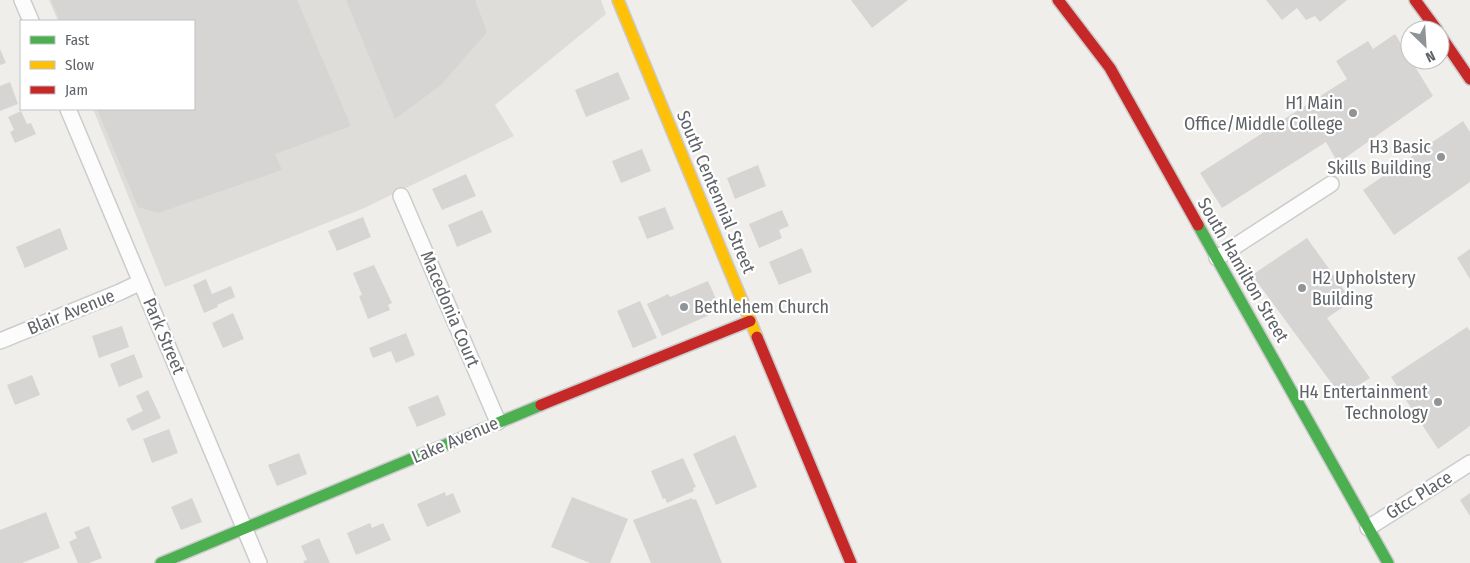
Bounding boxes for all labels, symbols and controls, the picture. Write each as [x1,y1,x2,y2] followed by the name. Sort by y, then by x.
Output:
[20,20,195,110] legend
[1400,20,1450,70] north arrow
[65,31,89,49] text: Fast
[1423,47,1438,66] text: N
[65,56,94,74] text: Slow
[65,81,88,99] text: Jam
[1184,92,1343,135] place label: H1 Main Office/Middle College
[672,107,760,277] street label: South Centennial Street
[1347,107,1359,119] marker: H1 Main Office/Middle College
[1327,136,1432,179] place label: H3 Basic Skills Building
[1435,151,1447,163] marker: H3 Basic Skills Building
[1193,194,1293,346] street label: South Hamilton Street
[416,248,484,370] street label: Macedonia Court
[1312,267,1415,310] place label: H2 Upholstery Building
[1296,282,1308,294] marker: H2 Upholstery Building
[24,284,118,340] street label: Blair Avenue
[138,295,190,377] street label: Park Street
[694,296,829,318] place label: Bethlehem Church
[678,301,690,313] marker: Bethlehem Church
[1299,381,1428,424] place label: H4 Entertainment Technology
[1432,396,1444,408] marker: H4 Entertainment Technology
[408,412,502,468] street label: Lake Avenue
[1382,466,1456,524] street label: Gtcc Place

